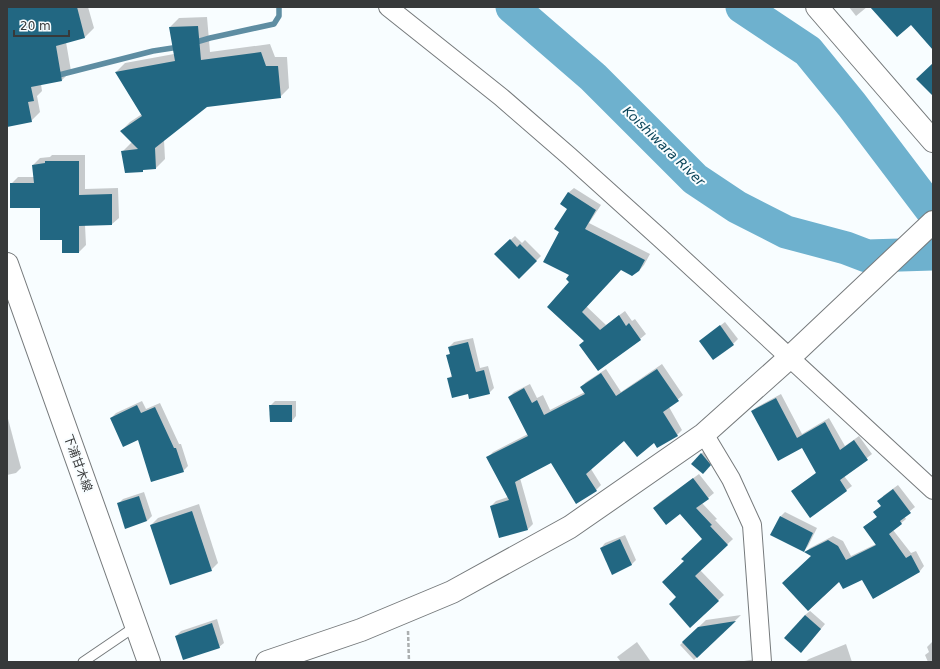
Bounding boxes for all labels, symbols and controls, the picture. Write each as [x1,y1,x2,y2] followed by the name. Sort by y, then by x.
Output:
[14,12,69,38] scale bar
[20,19,51,33] text: 20 m
[620,103,709,190] water label: Koishiwara River
[61,432,95,494] street label: 下浦甘木線

